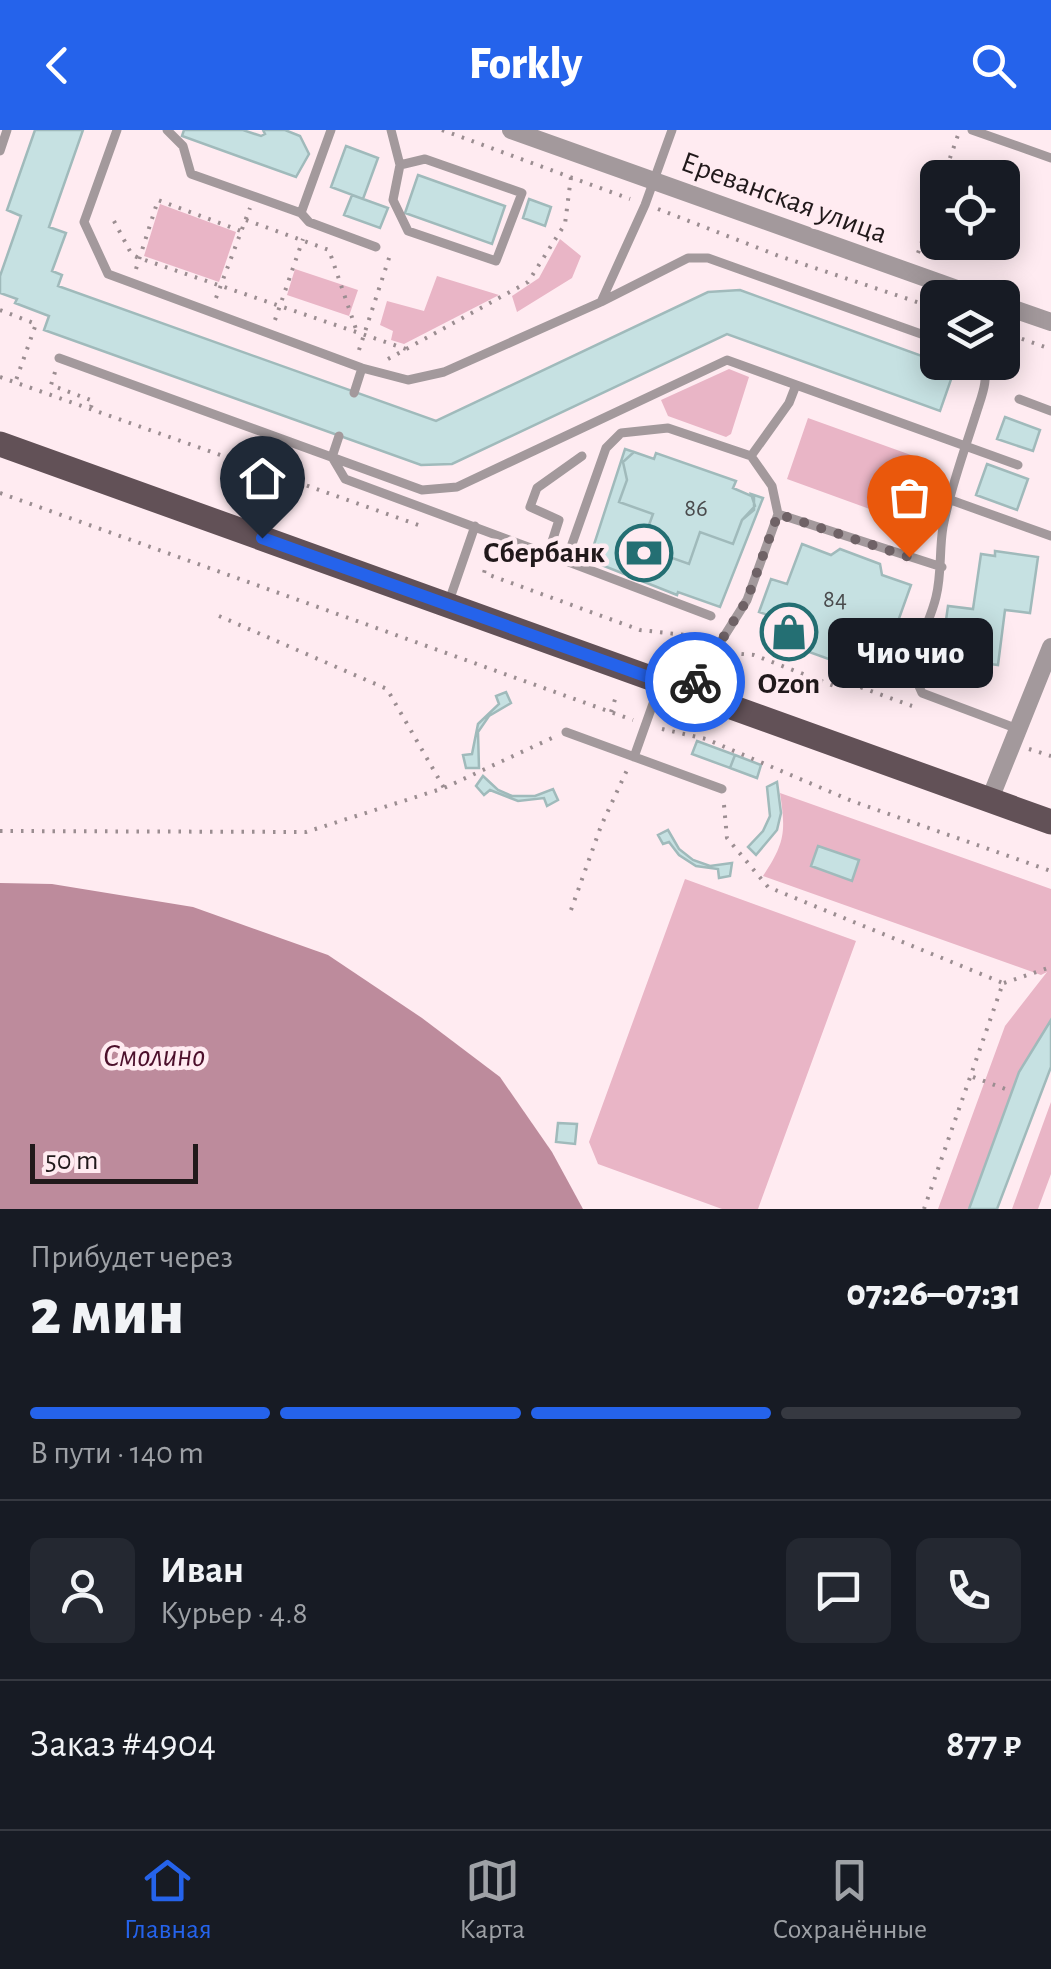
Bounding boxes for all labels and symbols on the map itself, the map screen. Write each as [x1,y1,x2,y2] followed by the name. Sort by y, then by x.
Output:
[677,147,891,249] street label: Ереванская улица
[220,436,305,539] pin
[867,455,952,558] pin
[684,496,708,521] house number: 86
[614,523,674,583] bank icon: Сбербанк
[483,538,605,568] place label: Сбербанк
[823,587,847,612] house number: 84
[759,602,819,662] shop icon: Ozon
[826,617,992,687] callout: Чио чио
[645,632,745,732] courier
[758,669,820,699] place label: Ozon
[103,1040,205,1072] water label: Смолино
[30,1139,198,1184] scale bar

